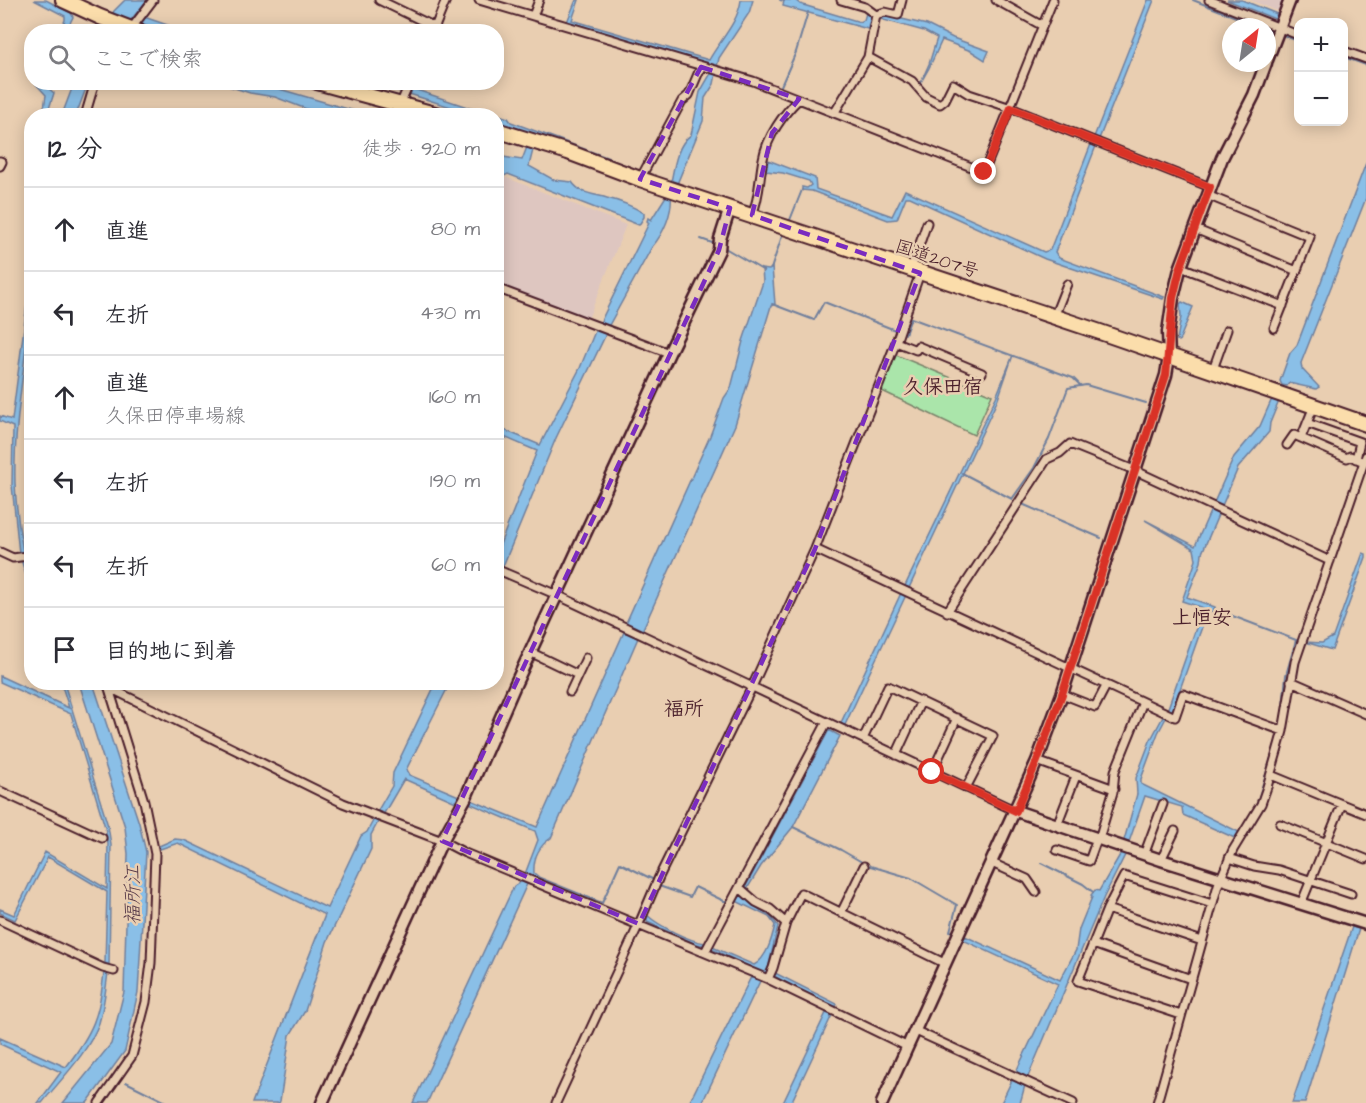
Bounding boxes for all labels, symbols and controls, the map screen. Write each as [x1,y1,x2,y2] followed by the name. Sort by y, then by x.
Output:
[1222,18,1276,72] north arrow
[1294,18,1348,126] map controls
[1294,18,1348,72] button: +
[24,24,504,90] search box
[45,41,78,74] icon: search
[93,44,203,75] text: ここで検索
[1294,72,1348,126] button: −
[48,131,103,167] text: 12 分
[362,135,480,163] text: 徒歩 · 920 m
[970,158,996,184] route end
[48,213,81,246] icon: ahead
[431,215,480,243] text: 80 m
[105,216,149,247] text: 直進
[892,234,982,284] street label: 国道207号
[48,297,81,330] icon: left
[420,299,480,327] text: 430 m
[105,300,149,331] text: 左折
[105,368,149,399] text: 直進
[903,373,983,401] district label: 久保田宿
[48,381,81,414] icon: ahead
[429,383,480,411] text: 160 m
[105,402,245,430] text: 久保田停車場線
[48,465,81,498] icon: left
[430,467,480,495] text: 190 m
[105,468,149,499] text: 左折
[48,549,81,582] icon: left
[431,551,480,579] text: 60 m
[105,552,149,583] text: 左折
[1172,604,1232,632] district label: 上恒安
[48,633,81,666] icon: arrive
[105,636,237,667] text: 目的地に到着
[664,695,704,723] district label: 福所
[918,758,944,784] route start
[119,864,147,925] water label: 福所江

